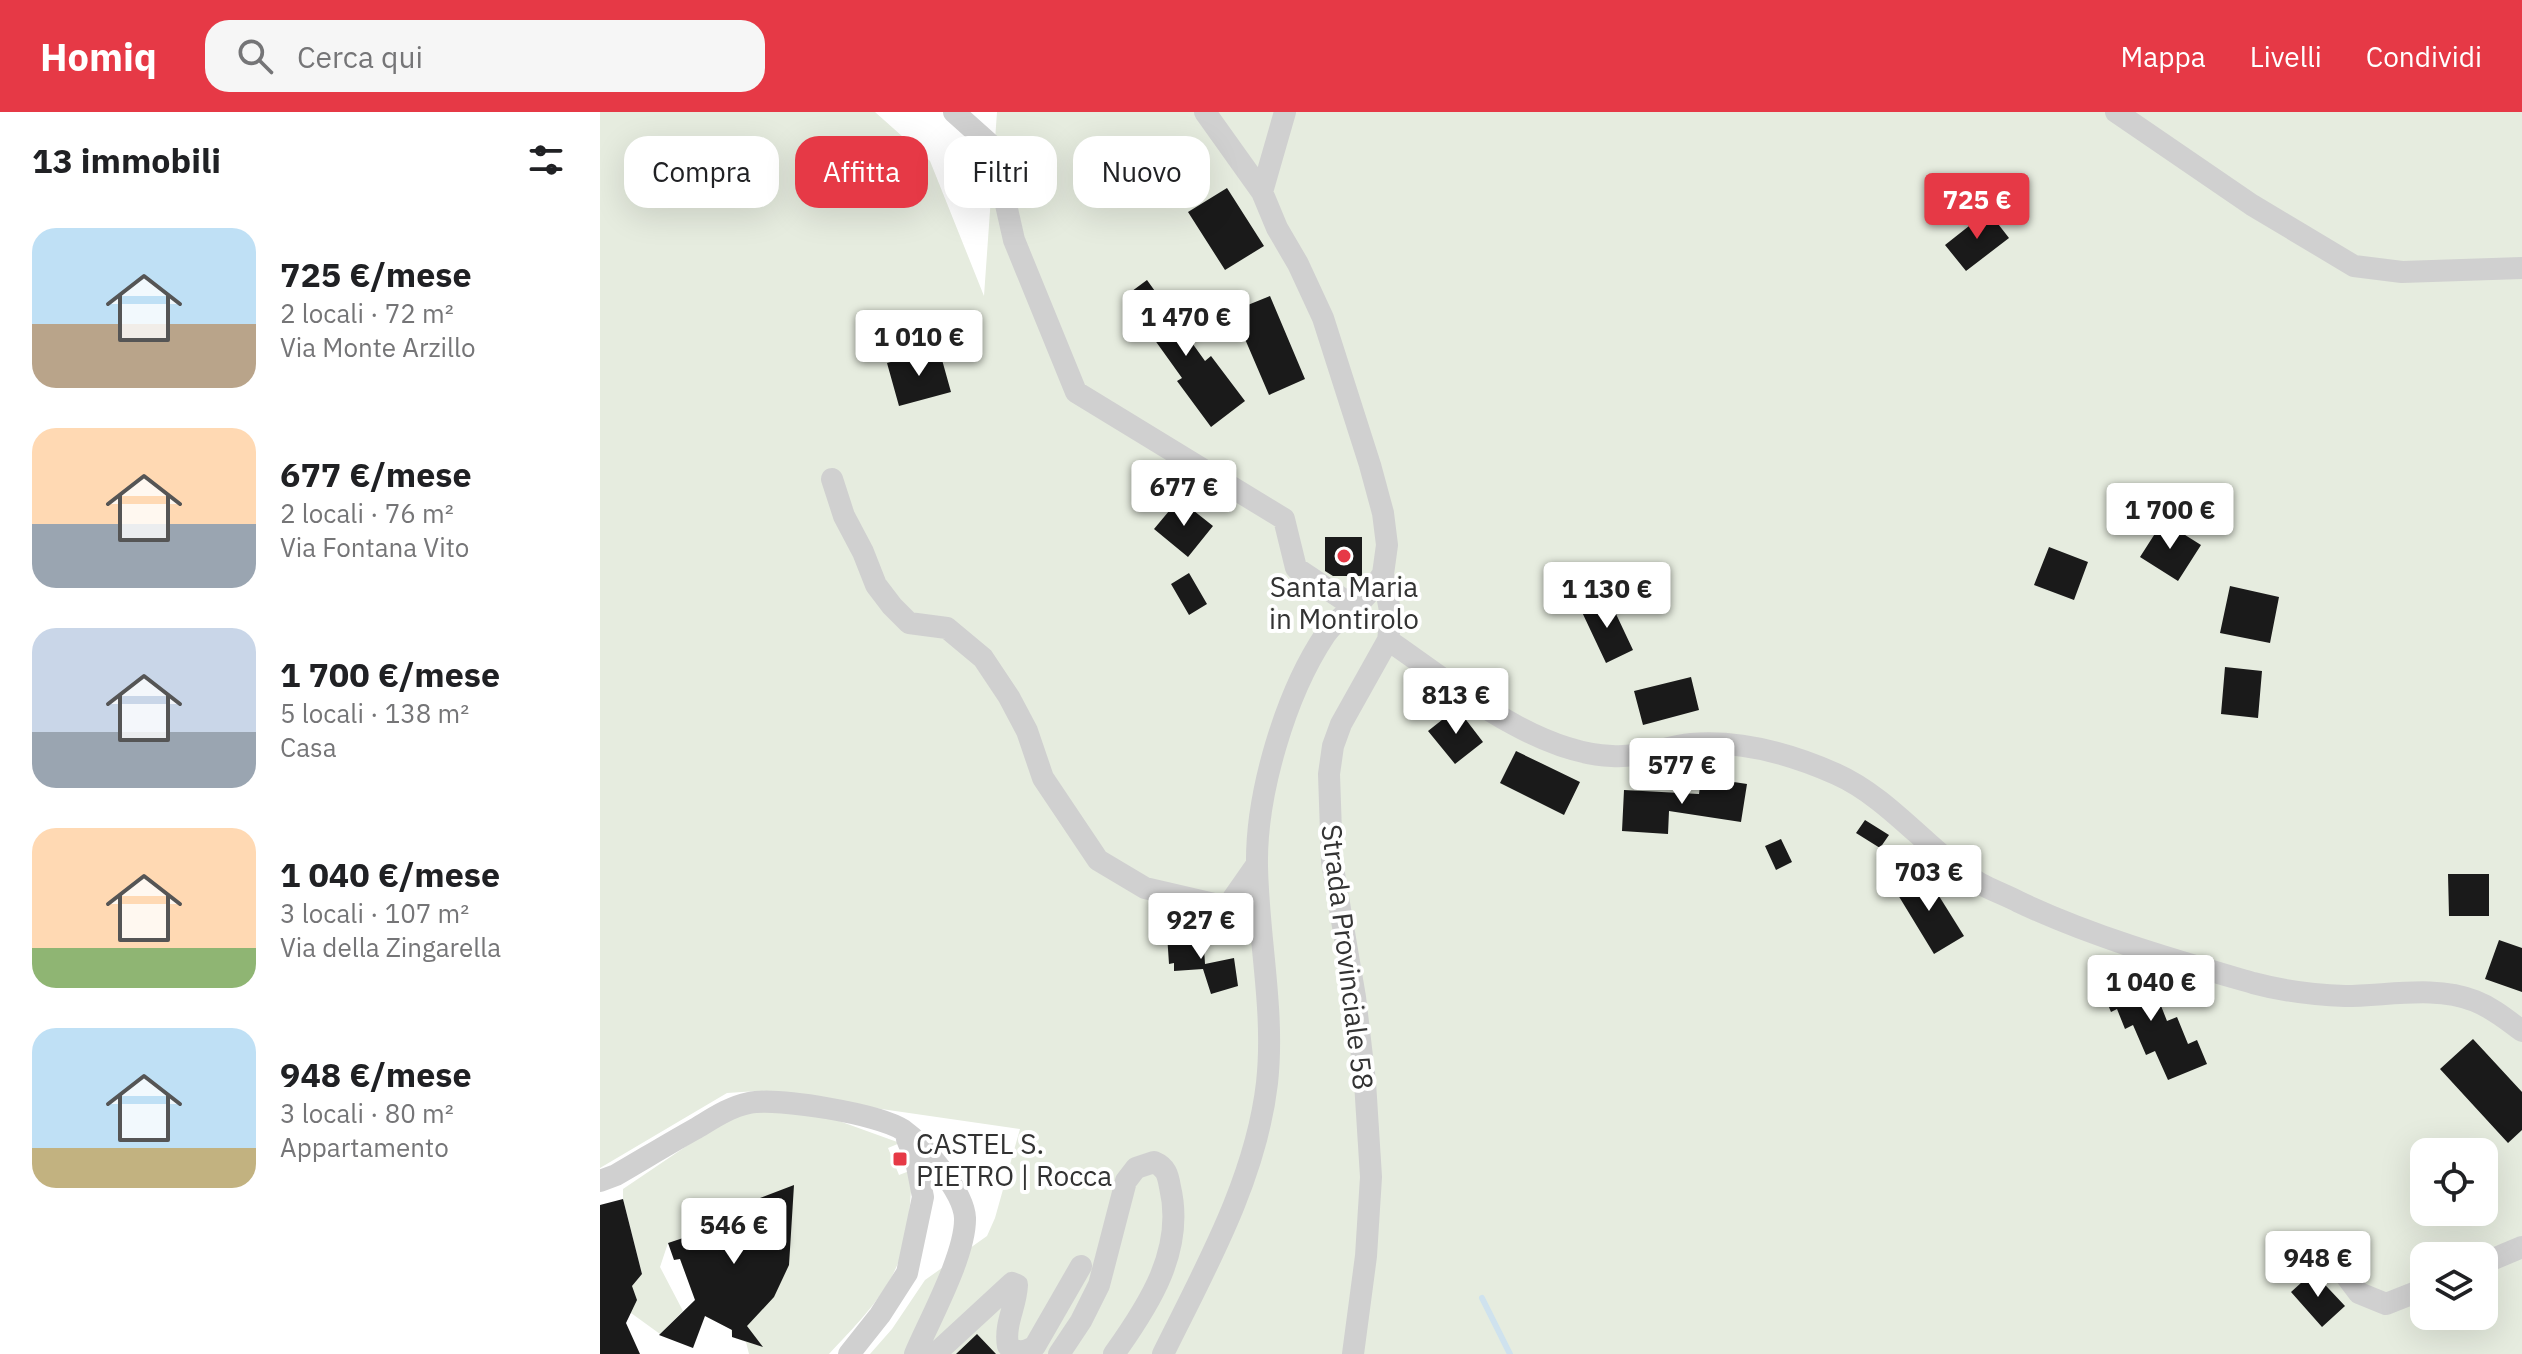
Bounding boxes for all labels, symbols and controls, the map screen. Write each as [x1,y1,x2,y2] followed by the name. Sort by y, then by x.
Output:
[205,20,765,92] search box
[40,32,157,81] text: Homiq
[233,34,277,78] icon: search
[297,37,423,76] text: Cerca qui
[2121,38,2206,75] text: Mappa
[2250,38,2322,75] text: Livelli
[2366,38,2482,75] text: Condividi
[624,136,779,208] chip: Compra
[795,136,928,208] chip: Affitta
[944,136,1057,208] chip: Filtri
[1073,136,1210,208] chip: Nuovo
[32,138,221,182] text: 13 immobili
[524,138,568,182] icon: filters
[1921,173,2033,241] pin: 725 €
[1942,182,2012,216] text: 725 €
[280,252,472,296] text: 725 €/mese
[96,260,192,356] icon: home
[1112,290,1260,358] pin: 1 470 €
[280,296,454,330] text: 2 locali · 72 m²
[1141,299,1231,333] text: 1 470 €
[845,310,993,378] pin: 1 010 €
[874,319,964,353] text: 1 010 €
[280,330,476,364] text: Via Monte Arzillo
[280,452,472,496] text: 677 €/mese
[96,460,192,556] icon: home
[1128,460,1240,528] pin: 677 €
[1149,469,1219,503] text: 677 €
[2096,483,2244,551] pin: 1 700 €
[2125,492,2215,526] text: 1 700 €
[280,496,454,530] text: 2 locali · 76 m²
[280,530,469,564] text: Via Fontana Vito
[1335,547,1353,565] marker: Santa Maria in Montirolo
[1533,562,1681,630] pin: 1 130 €
[1269,568,1419,637] place label: Santa Maria in Montirolo
[1562,571,1652,605] text: 1 130 €
[280,652,500,696] text: 1 700 €/mese
[96,660,192,756] icon: home
[1400,668,1512,736] pin: 813 €
[1421,677,1491,711] text: 813 €
[280,696,469,730] text: 5 locali · 138 m²
[280,730,337,764] text: Casa
[1626,738,1738,806] pin: 577 €
[1647,747,1717,781] text: 577 €
[1313,822,1383,1092] street label: Strada Provinciale 58
[1873,845,1985,913] pin: 703 €
[280,852,500,896] text: 1 040 €/mese
[1894,854,1964,888] text: 703 €
[96,860,192,956] icon: home
[1145,893,1257,961] pin: 927 €
[280,896,469,930] text: 3 locali · 107 m²
[1166,902,1236,936] text: 927 €
[280,930,501,964] text: Via della Zingarella
[2077,955,2225,1023] pin: 1 040 €
[2106,964,2196,998] text: 1 040 €
[280,1052,472,1096] text: 948 €/mese
[96,1060,192,1156] icon: home
[280,1096,454,1130] text: 3 locali · 80 m²
[916,1125,1112,1194] place label: CASTEL S. PIETRO | Rocca
[280,1130,449,1164] text: Appartamento
[2410,1138,2498,1330] map controls
[2410,1138,2498,1226] button: locate
[891,1150,909,1168] marker: CASTEL S. PIETRO | Rocca
[678,1198,790,1266] pin: 546 €
[699,1207,769,1241] text: 546 €
[2262,1231,2374,1299] pin: 948 €
[2283,1240,2353,1274] text: 948 €
[2410,1242,2498,1330] button: layers

